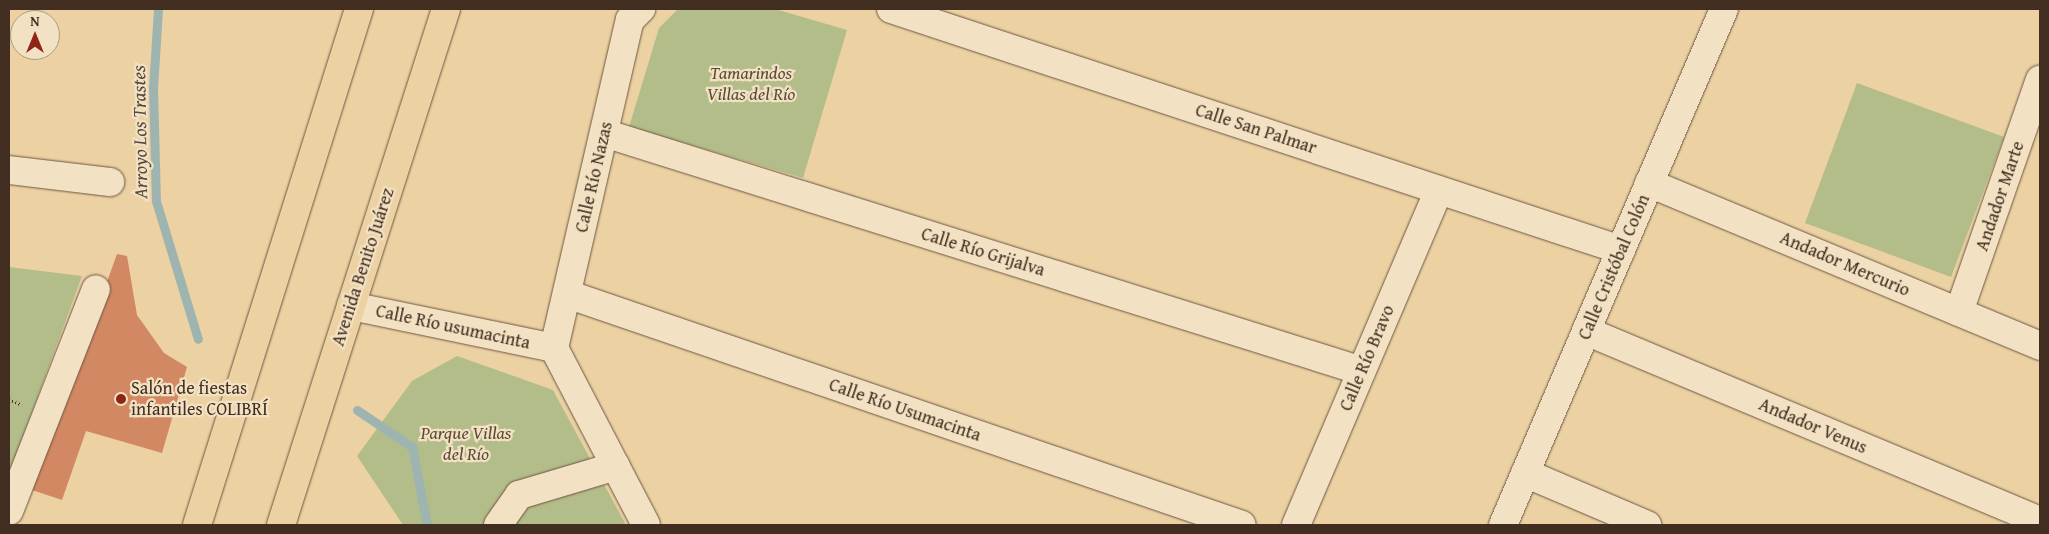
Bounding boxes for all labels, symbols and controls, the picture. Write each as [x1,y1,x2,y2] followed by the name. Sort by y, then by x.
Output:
[10,10,60,60] north arrow
[30,11,40,31] text: N
[707,63,795,106] park label: Tamarindos Villas del Río
[127,65,153,199] water label: Arroyo Los Trastes
[1193,99,1319,159] street label: Calle San Palmar
[571,119,617,235] street label: Calle Río Nazas
[1971,138,2029,254] street label: Andador Marte
[327,185,399,349] street label: Avenida Benito Juárez
[1574,191,1654,343] street label: Calle Cristóbal Colón
[919,223,1047,281] street label: Calle Río Grijalva
[1777,227,1913,301] street label: Andador Mercurio
[374,300,532,354] street label: Calle Río usumacinta
[1335,302,1399,414] street label: Calle Río Bravo
[826,374,984,446] street label: Calle Río Usumacinta
[131,378,268,420] place label: Salón de fiestas infantiles COLIBRÍ
[115,393,127,405] marker: Salón de fiestas infantiles COLIBRÍ
[1756,393,1870,459] street label: Andador Venus
[421,423,511,466] park label: Parque Villas del Río

